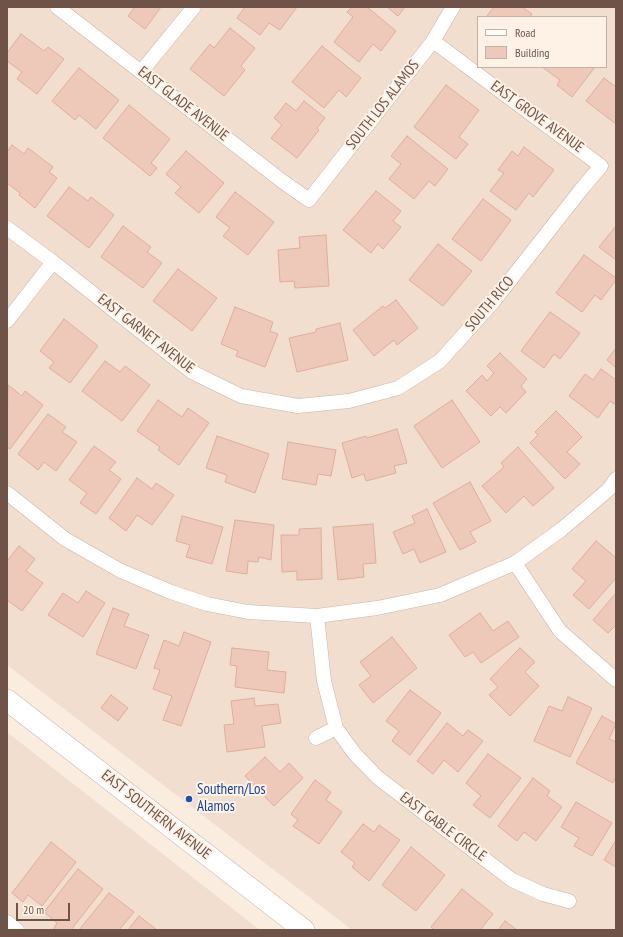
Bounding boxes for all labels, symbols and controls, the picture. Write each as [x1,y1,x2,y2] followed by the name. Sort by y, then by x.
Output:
[477,16,607,68] legend
[515,25,535,40] text: Road
[515,45,550,60] text: Building
[343,57,423,153] street label: SOUTH LOS ALAMOS
[134,63,232,145] street label: EAST GLADE AVENUE
[487,77,587,157] street label: EAST GROVE AVENUE
[462,273,518,335] street label: SOUTH RICO
[94,291,198,377] street label: EAST GARNET AVENUE
[98,767,214,863] street label: EAST SOUTHERN AVENUE
[197,781,266,816] place label: Southern/Los Alamos
[396,789,490,865] street label: EAST GABLE CIRCLE
[184,794,194,804] marker: Southern/Los Alamos
[18,895,72,921] scale bar
[23,902,44,917] text: 20 m

